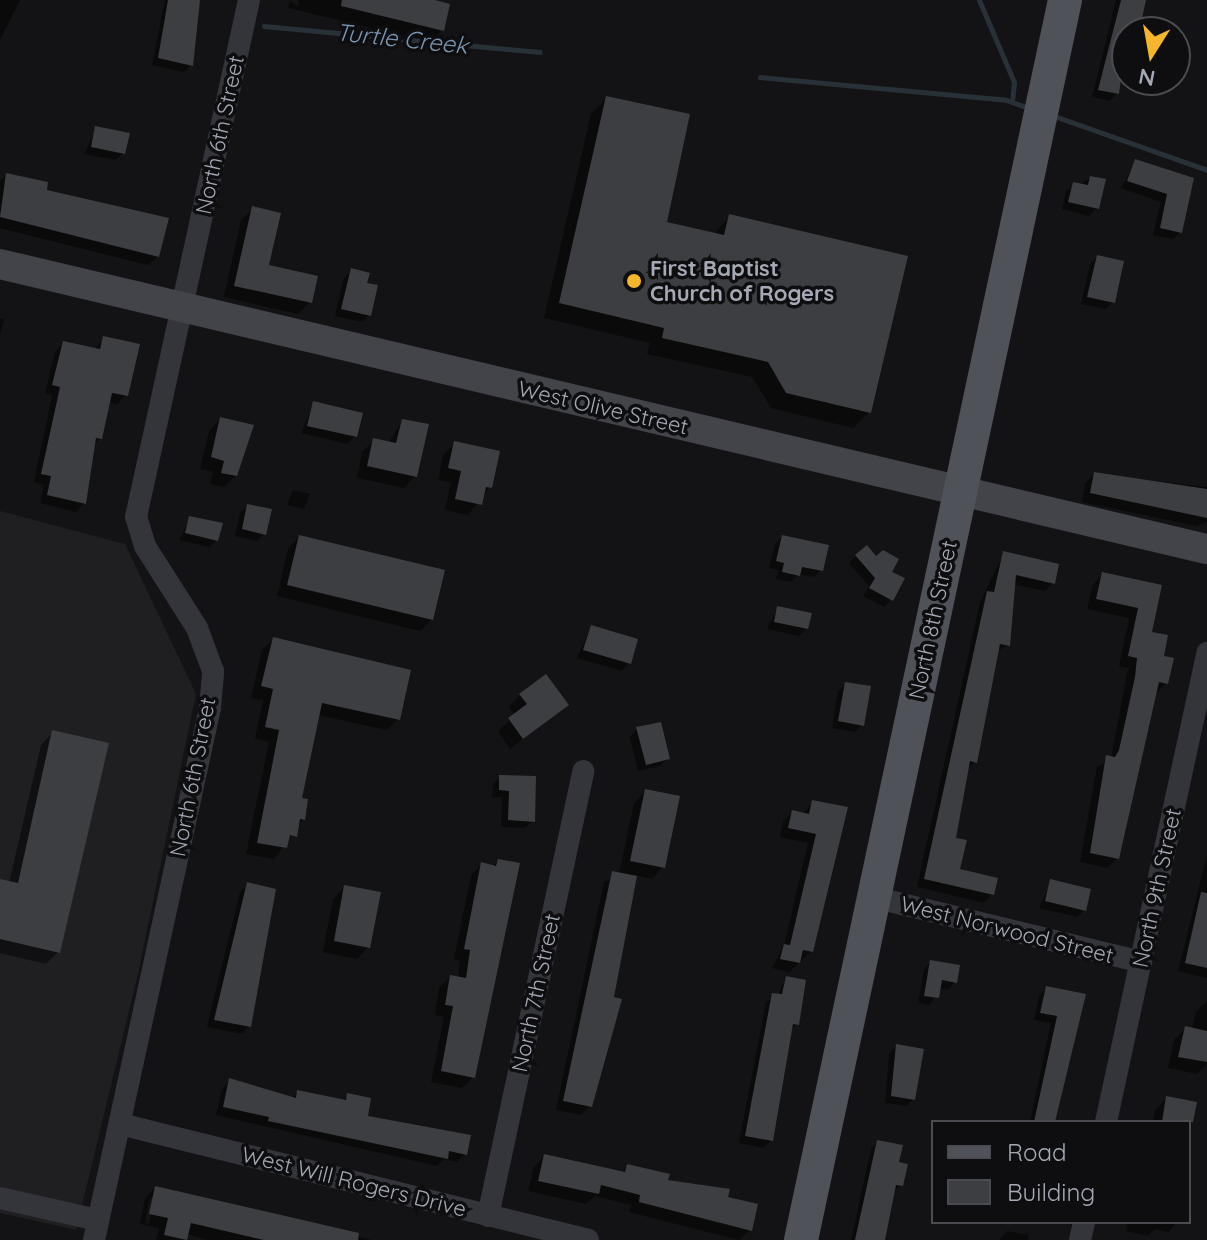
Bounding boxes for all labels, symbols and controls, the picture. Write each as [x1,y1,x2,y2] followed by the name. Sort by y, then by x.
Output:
[1111,16,1191,96] north arrow
[335,18,469,60] water label: Turtle Creek
[190,53,250,217] street label: North 6th Street
[1136,62,1157,93] text: N
[650,255,834,306] place label: First Baptist Church of Rogers
[625,272,643,290] marker: First Baptist Church of Rogers
[515,376,691,440] street label: West Olive Street
[903,538,963,702] street label: North 8th Street
[165,695,221,859] street label: North 6th Street
[1127,806,1187,970] street label: North 9th Street
[898,891,1116,969] street label: West Norwood Street
[506,911,566,1075] street label: North 7th Street
[931,1120,1191,1224] legend
[1007,1137,1067,1167] text: Road
[239,1141,469,1223] street label: West Will Rogers Drive
[1007,1177,1095,1207] text: Building

